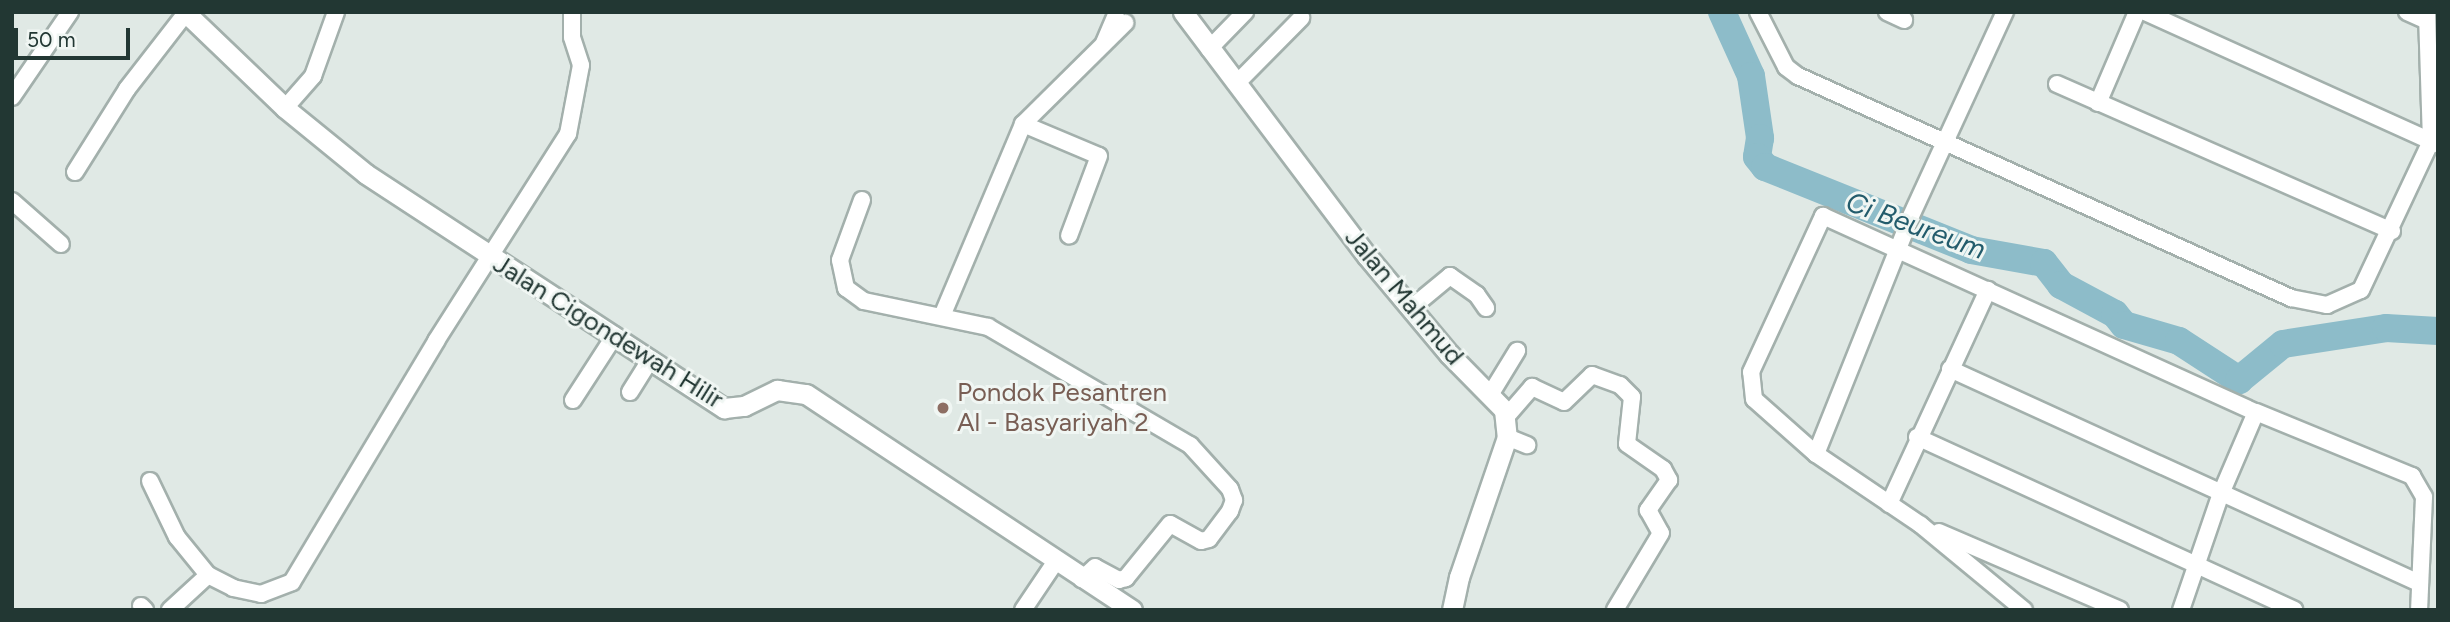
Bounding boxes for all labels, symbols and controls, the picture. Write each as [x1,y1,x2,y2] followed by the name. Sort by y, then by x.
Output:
[18,14,133,58] scale bar
[27,27,76,52] text: 50 m
[1842,184,1990,266] water label: Ci Beureum
[1338,223,1470,371] street label: Jalan Mahmud
[487,248,729,416] street label: Jalan Cigondewah Hilir
[957,377,1167,438] place label: Pondok Pesantren Al - Basyariyah 2
[935,400,951,416] marker: Pondok Pesantren Al - Basyariyah 2

